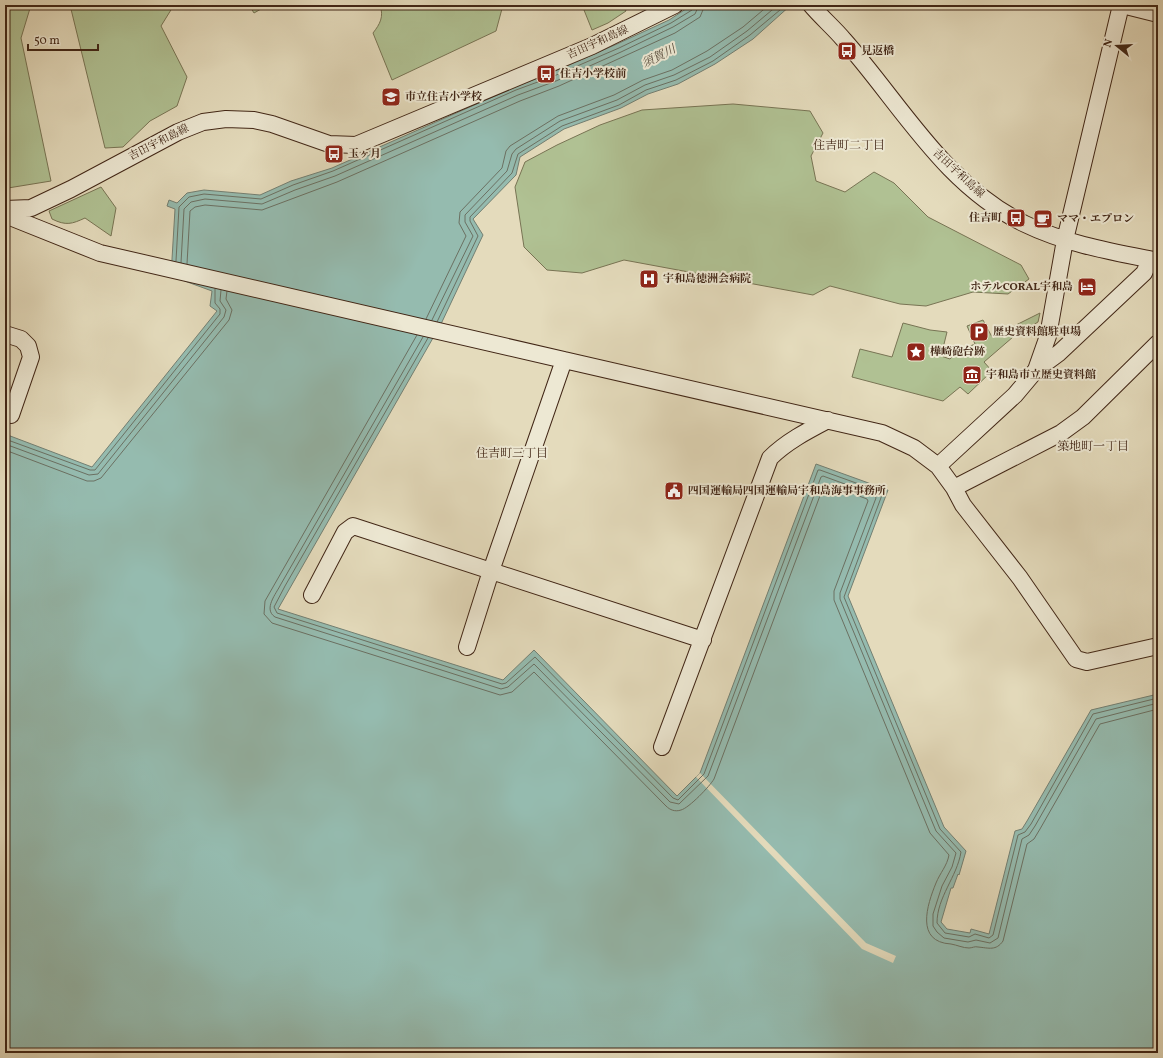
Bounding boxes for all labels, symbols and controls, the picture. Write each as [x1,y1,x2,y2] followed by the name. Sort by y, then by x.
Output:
[565,23,631,63] street label: 吉田宇和島線
[28,26,98,52] scale bar
[1097,26,1137,66] north arrow
[34,33,60,49] text: 50 m
[1101,37,1117,49] text: N
[836,40,858,62] bus stop icon: 見返橋
[639,41,680,72] water label: 須賀川
[861,44,894,59] place label: 見返橋
[535,63,557,85] bus stop icon: 住吉小学校前
[560,67,627,82] place label: 住吉小学校前
[380,86,402,108] school or university icon: 市立住吉小学校
[405,90,482,105] place label: 市立住吉小学校
[126,121,192,165] street label: 吉田宇和島線
[813,138,885,154] district label: 住吉町二丁目
[323,143,345,165] bus stop icon: 玉ヶ月
[929,146,987,202] street label: 吉田宇和島線
[348,147,381,162] place label: 玉ヶ月
[1005,207,1027,229] bus stop icon: 住吉町
[1032,208,1054,230] cafe icon: ママ・エプロン
[969,211,1002,226] place label: 住吉町
[1057,212,1134,227] place label: ママ・エプロン
[638,268,660,290] hospital icon: 宇和島徳洲会病院
[663,272,751,287] place label: 宇和島徳洲会病院
[1076,276,1098,298] hotel icon: ホテルCORAL宇和島
[970,280,1073,295] place label: ホテルCORAL宇和島
[968,321,990,343] parking icon: 歴史資料館駐車場
[993,325,1081,340] place label: 歴史資料館駐車場
[905,341,927,363] place icon: 樺崎砲台跡
[930,345,985,360] place label: 樺崎砲台跡
[961,364,983,386] museum icon: 宇和島市立歴史資料館
[986,368,1096,383] place label: 宇和島市立歴史資料館
[1057,439,1129,455] district label: 築地町一丁目
[476,446,548,462] district label: 住吉町三丁目
[663,480,685,502] public building icon: 四国運輸局四国運輸局宇和島海事事務所
[688,484,886,499] place label: 四国運輸局四国運輸局宇和島海事事務所

